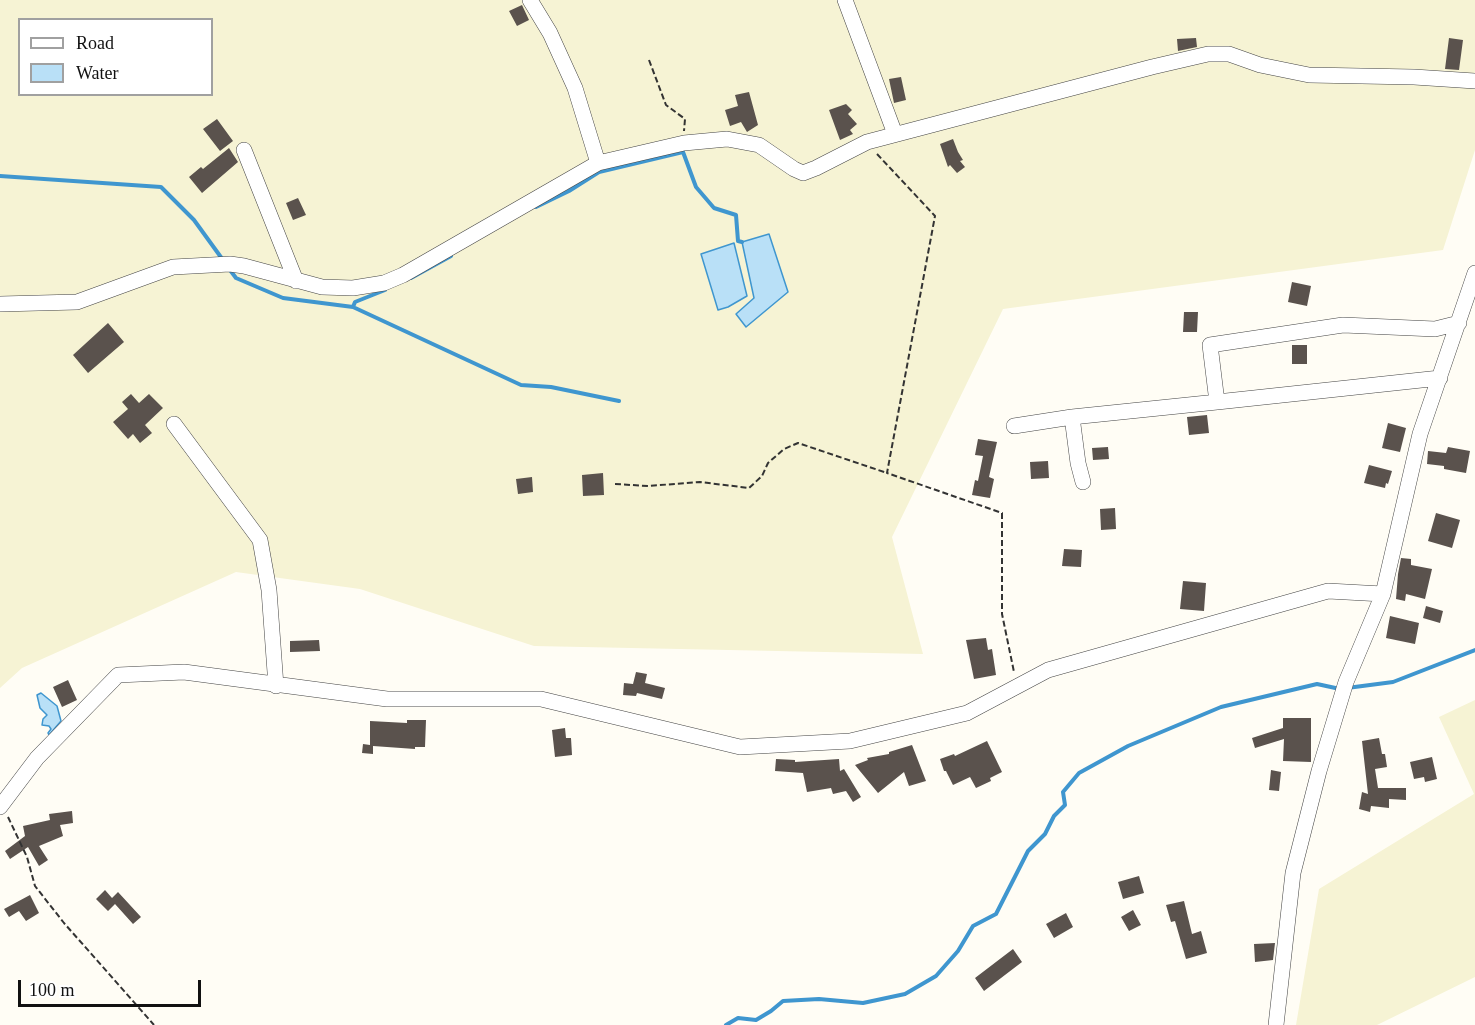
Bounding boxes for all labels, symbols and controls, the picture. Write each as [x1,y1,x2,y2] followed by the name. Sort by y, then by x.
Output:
[18,18,213,96] legend
[76,33,114,53] text: Road
[76,63,119,83] text: Water
[21,968,204,1006] scale bar
[29,980,75,1000] text: 100 m

